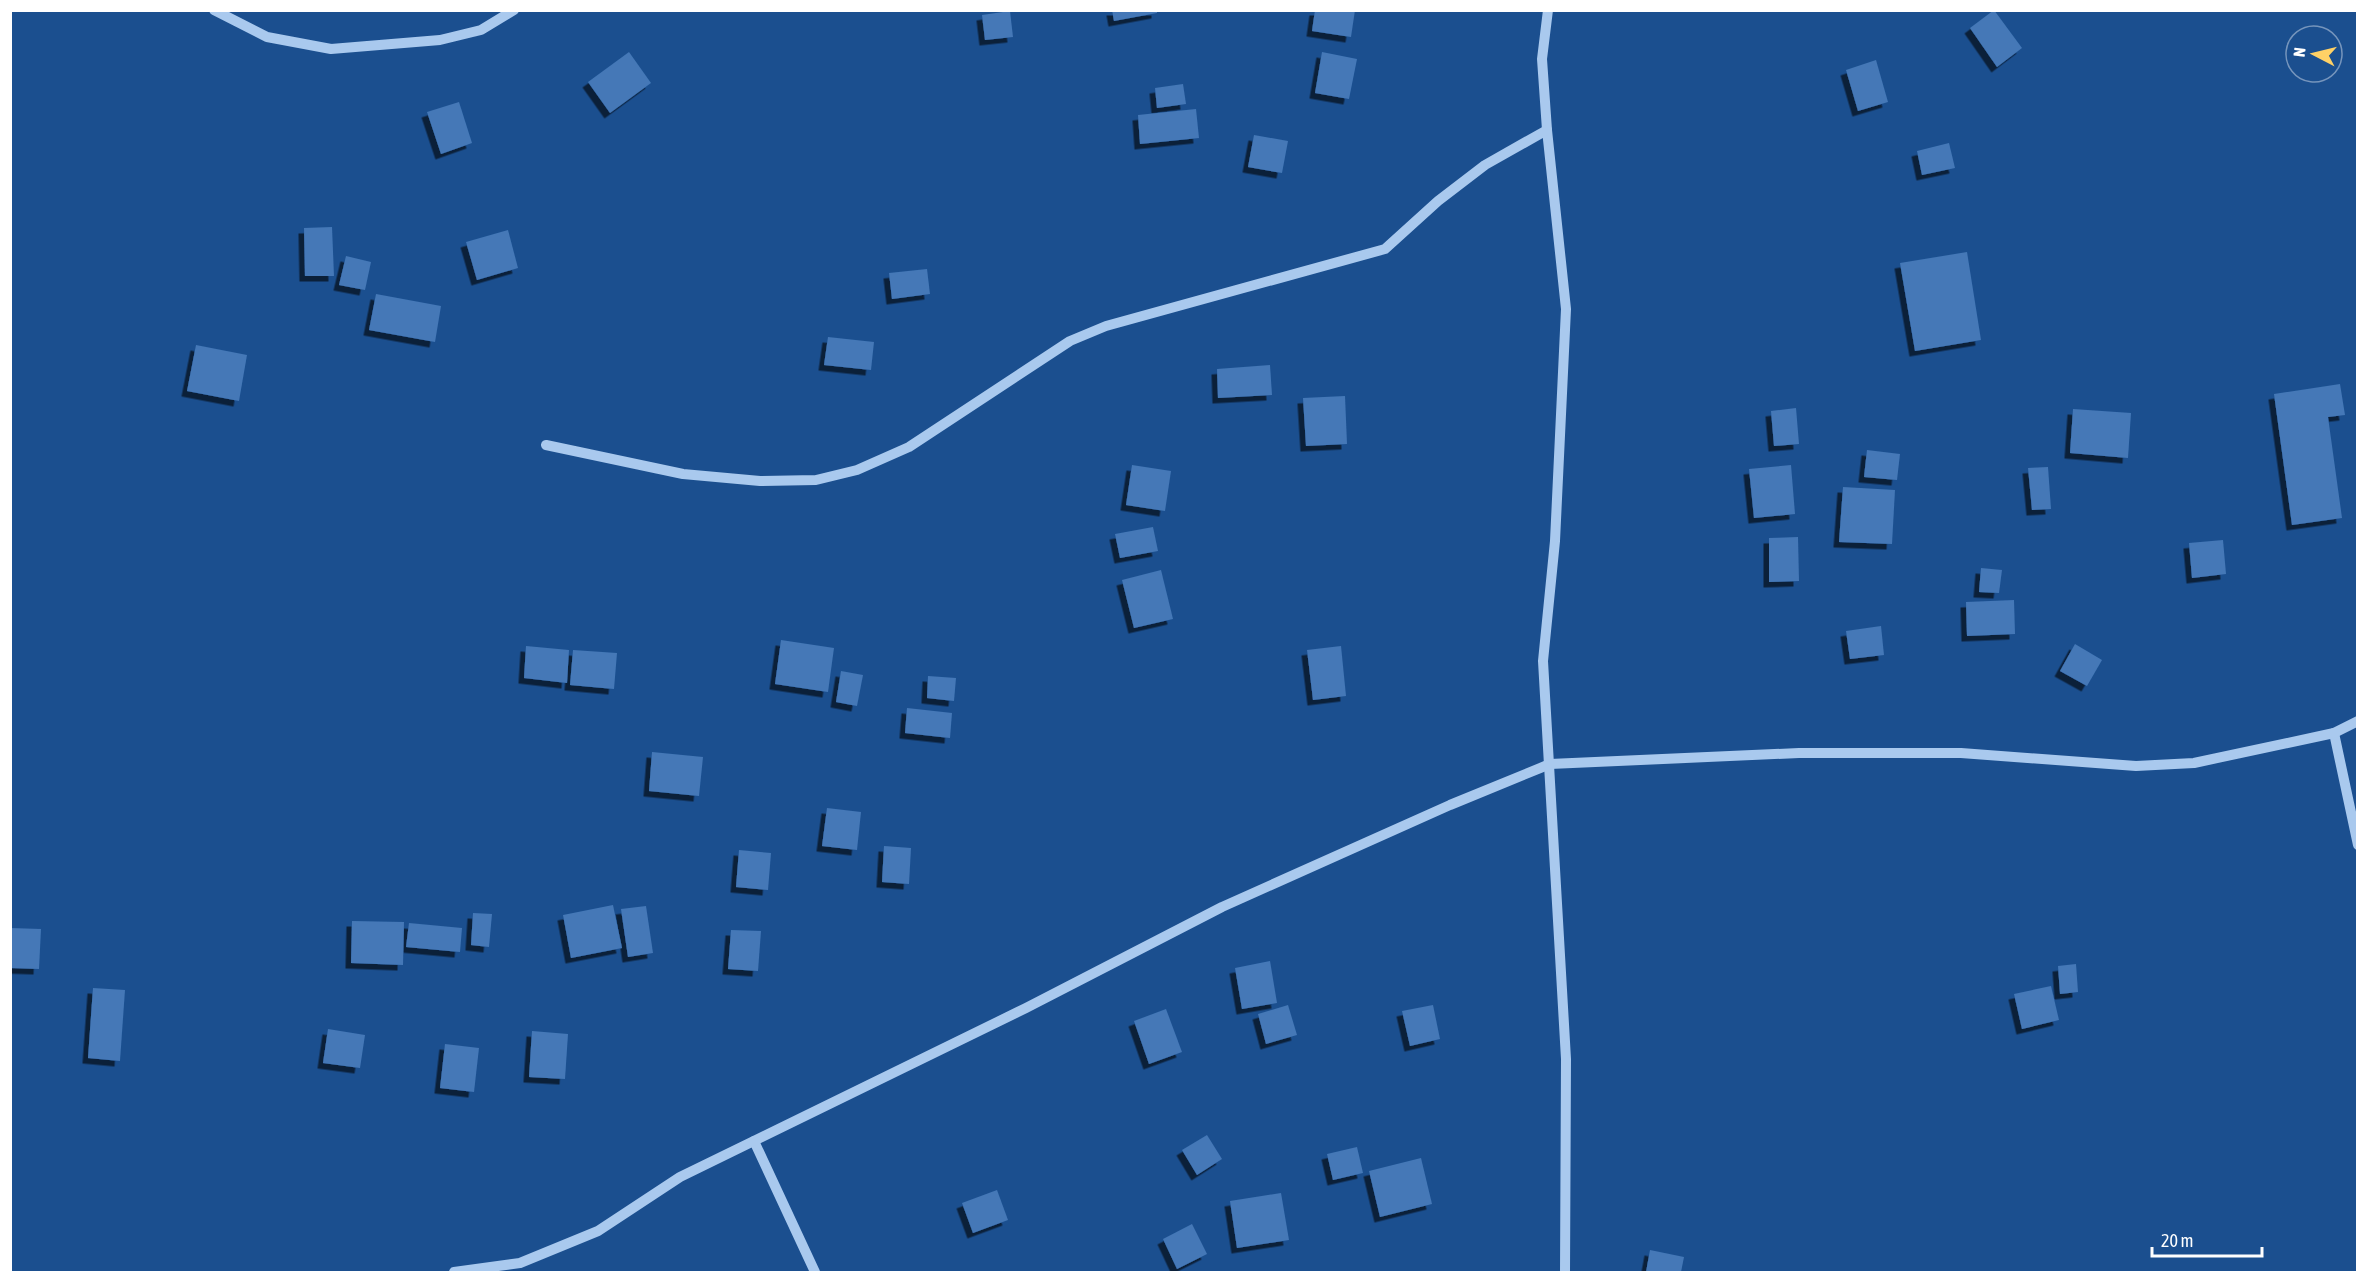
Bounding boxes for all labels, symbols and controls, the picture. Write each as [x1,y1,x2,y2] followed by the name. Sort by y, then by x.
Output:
[2284,24,2344,84] north arrow
[2290,46,2309,58] text: N
[2152,1220,2262,1258] scale bar
[2161,1230,2193,1251] text: 20 m

